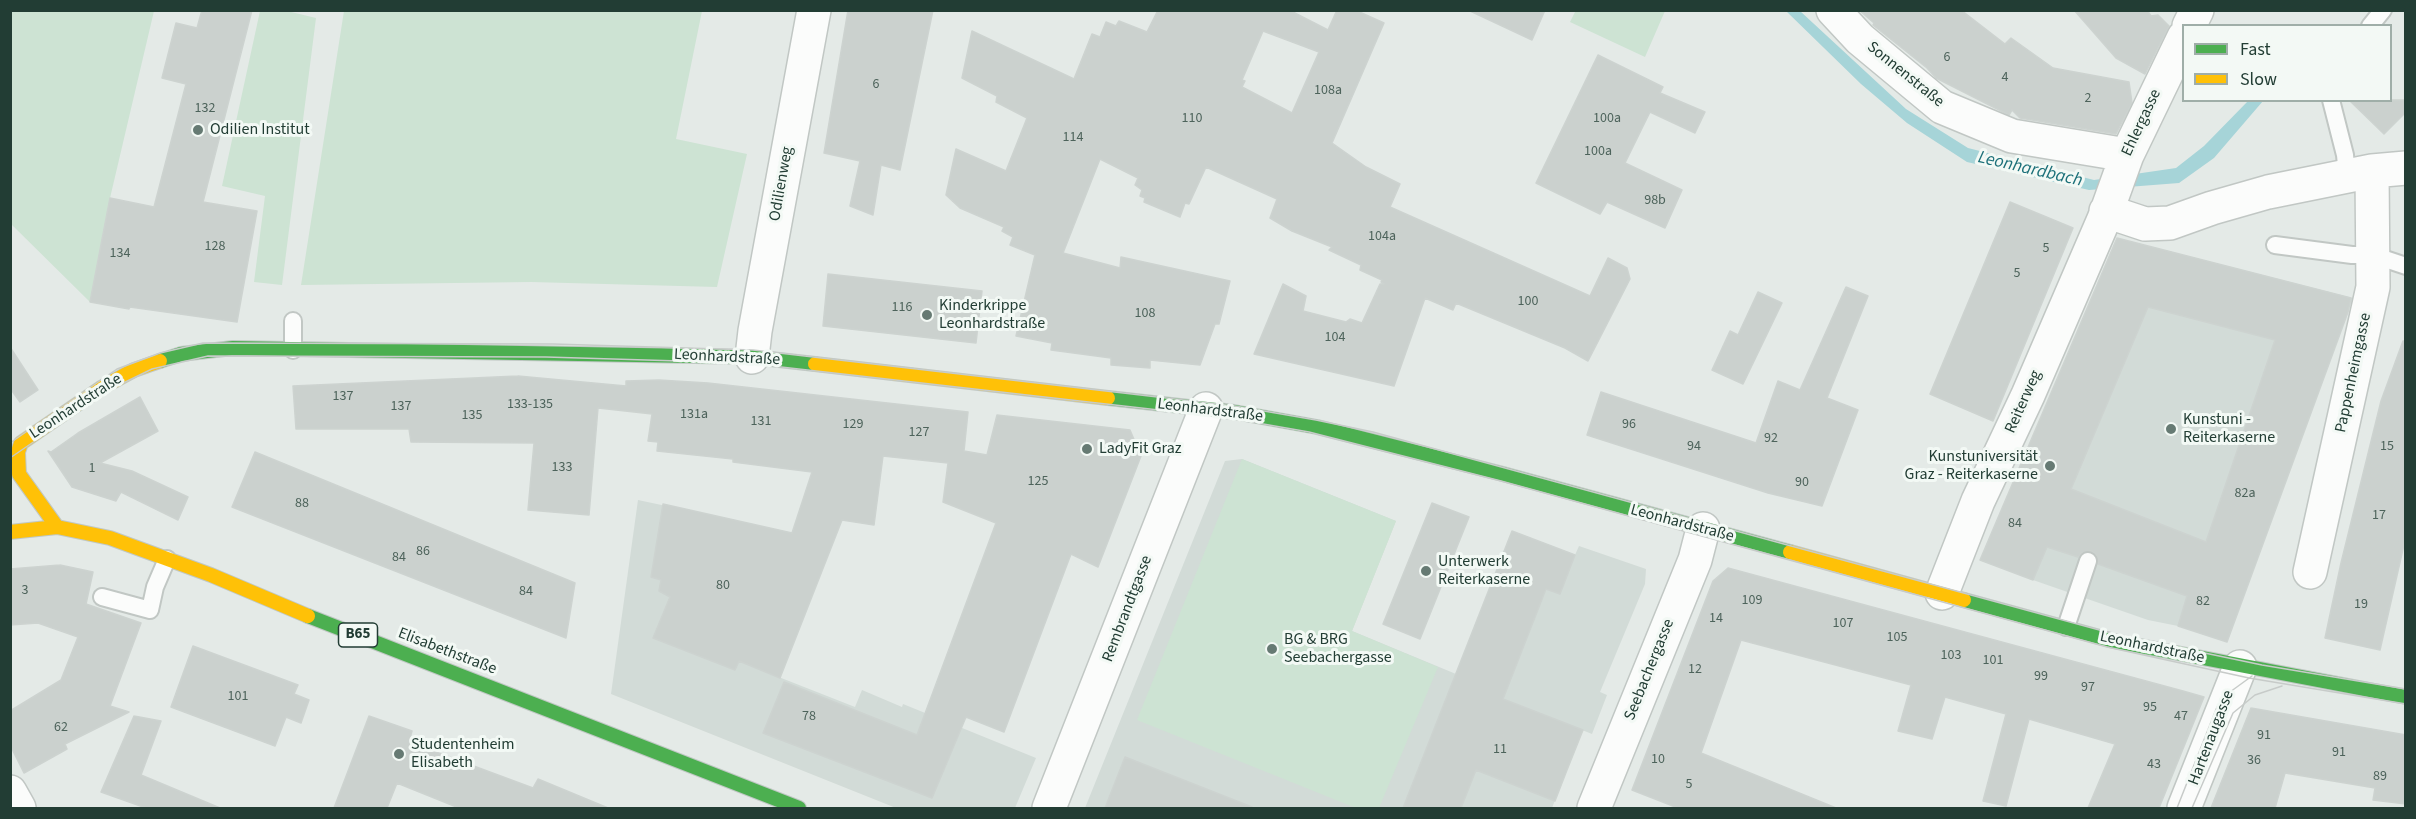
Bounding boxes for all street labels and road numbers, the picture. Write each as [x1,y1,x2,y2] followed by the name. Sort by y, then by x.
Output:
[1863,38,1947,112] street label: Sonnenstraße
[2118,86,2166,160] street label: Ehlergasse
[766,145,798,223] street label: Odilienweg
[2332,311,2376,435] street label: Pappenheimgasse
[673,346,781,370] street label: Leonhardstraße
[2002,367,2046,437] street label: Reiterweg
[26,370,126,444] street label: Leonhardstraße
[1156,395,1264,427] street label: Leonhardstraße
[1628,501,1736,547] street label: Leonhardstraße
[1099,553,1157,665] street label: Rembrandtgasse
[1621,616,1679,724] street label: Seebachergasse
[338,623,378,647] road number: B65
[395,624,499,680] street label: Elisabethstraße
[2098,628,2206,668] street label: Leonhardstraße
[2185,688,2239,788] street label: Hartenaugasse

